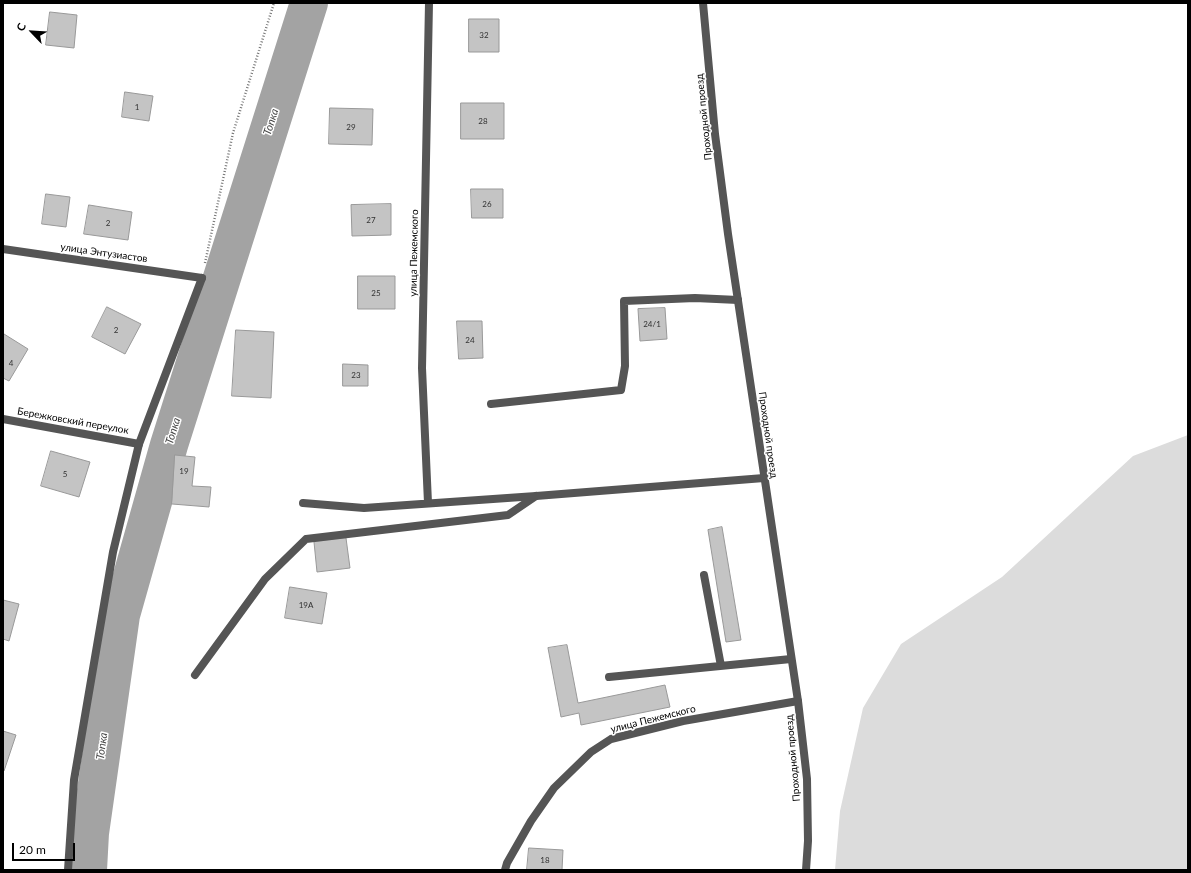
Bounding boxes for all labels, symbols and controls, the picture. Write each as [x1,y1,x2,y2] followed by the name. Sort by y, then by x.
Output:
[12,12,52,52] north arrow
[13,21,28,33] text: С
[479,30,489,40] house number: 32
[693,73,715,161] street label: Проходной проезд
[135,102,139,112] house number: 1
[261,107,281,137] water label: Топка
[478,116,488,126] house number: 28
[346,122,356,132] house number: 29
[482,199,492,209] house number: 26
[407,209,421,297] street label: улица Пежемского
[366,215,376,225] house number: 27
[106,218,110,228] house number: 2
[60,241,148,265] street label: улица Энтузиастов
[371,288,381,298] house number: 25
[643,319,661,329] house number: 24/1
[114,325,118,335] house number: 2
[465,335,475,345] house number: 24
[9,358,13,368] house number: 4
[351,370,361,380] house number: 23
[756,391,780,479] street label: Проходной проезд
[16,405,130,437] street label: Бережковский переулок
[163,416,183,446] water label: Топка
[179,466,189,476] house number: 19
[63,469,67,479] house number: 5
[299,600,313,610] house number: 19А
[609,703,697,735] street label: улица Пежемского
[783,714,803,802] street label: Проходной проезд
[94,732,110,760] water label: Топка
[14,835,77,861] scale bar
[19,842,46,857] text: 20 m
[540,855,550,865] house number: 18

